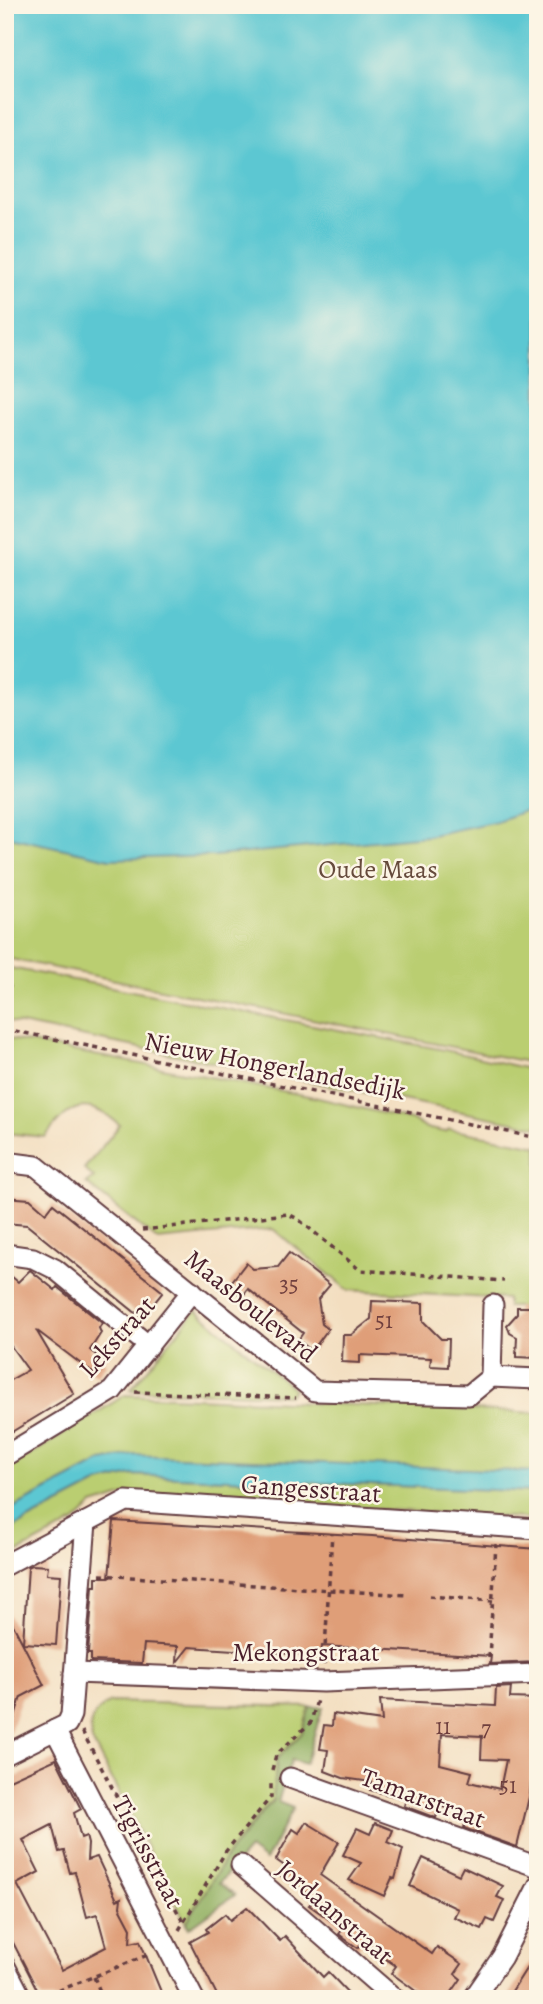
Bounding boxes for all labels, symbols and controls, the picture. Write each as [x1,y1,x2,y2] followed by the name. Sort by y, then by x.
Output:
[318,852,438,887] park label: Oude Maas
[141,1024,409,1109] street label: Nieuw Hongerlandsedijk
[177,1242,325,1370] street label: Maasboulevard
[279,1269,299,1300] house number: 35
[71,1288,164,1386] street label: Lekstraat
[375,1305,393,1336] house number: 51
[240,1467,383,1511] street label: Gangesstraat
[232,1635,380,1670] street label: Mekongstraat
[435,1711,451,1742] house number: 11
[481,1713,491,1744] house number: 7
[356,1759,491,1837] street label: Tamarstraat
[499,1770,517,1801] house number: 51
[104,1789,193,1915] street label: Tigrisstraat
[269,1852,401,1973] street label: Jordaanstraat

